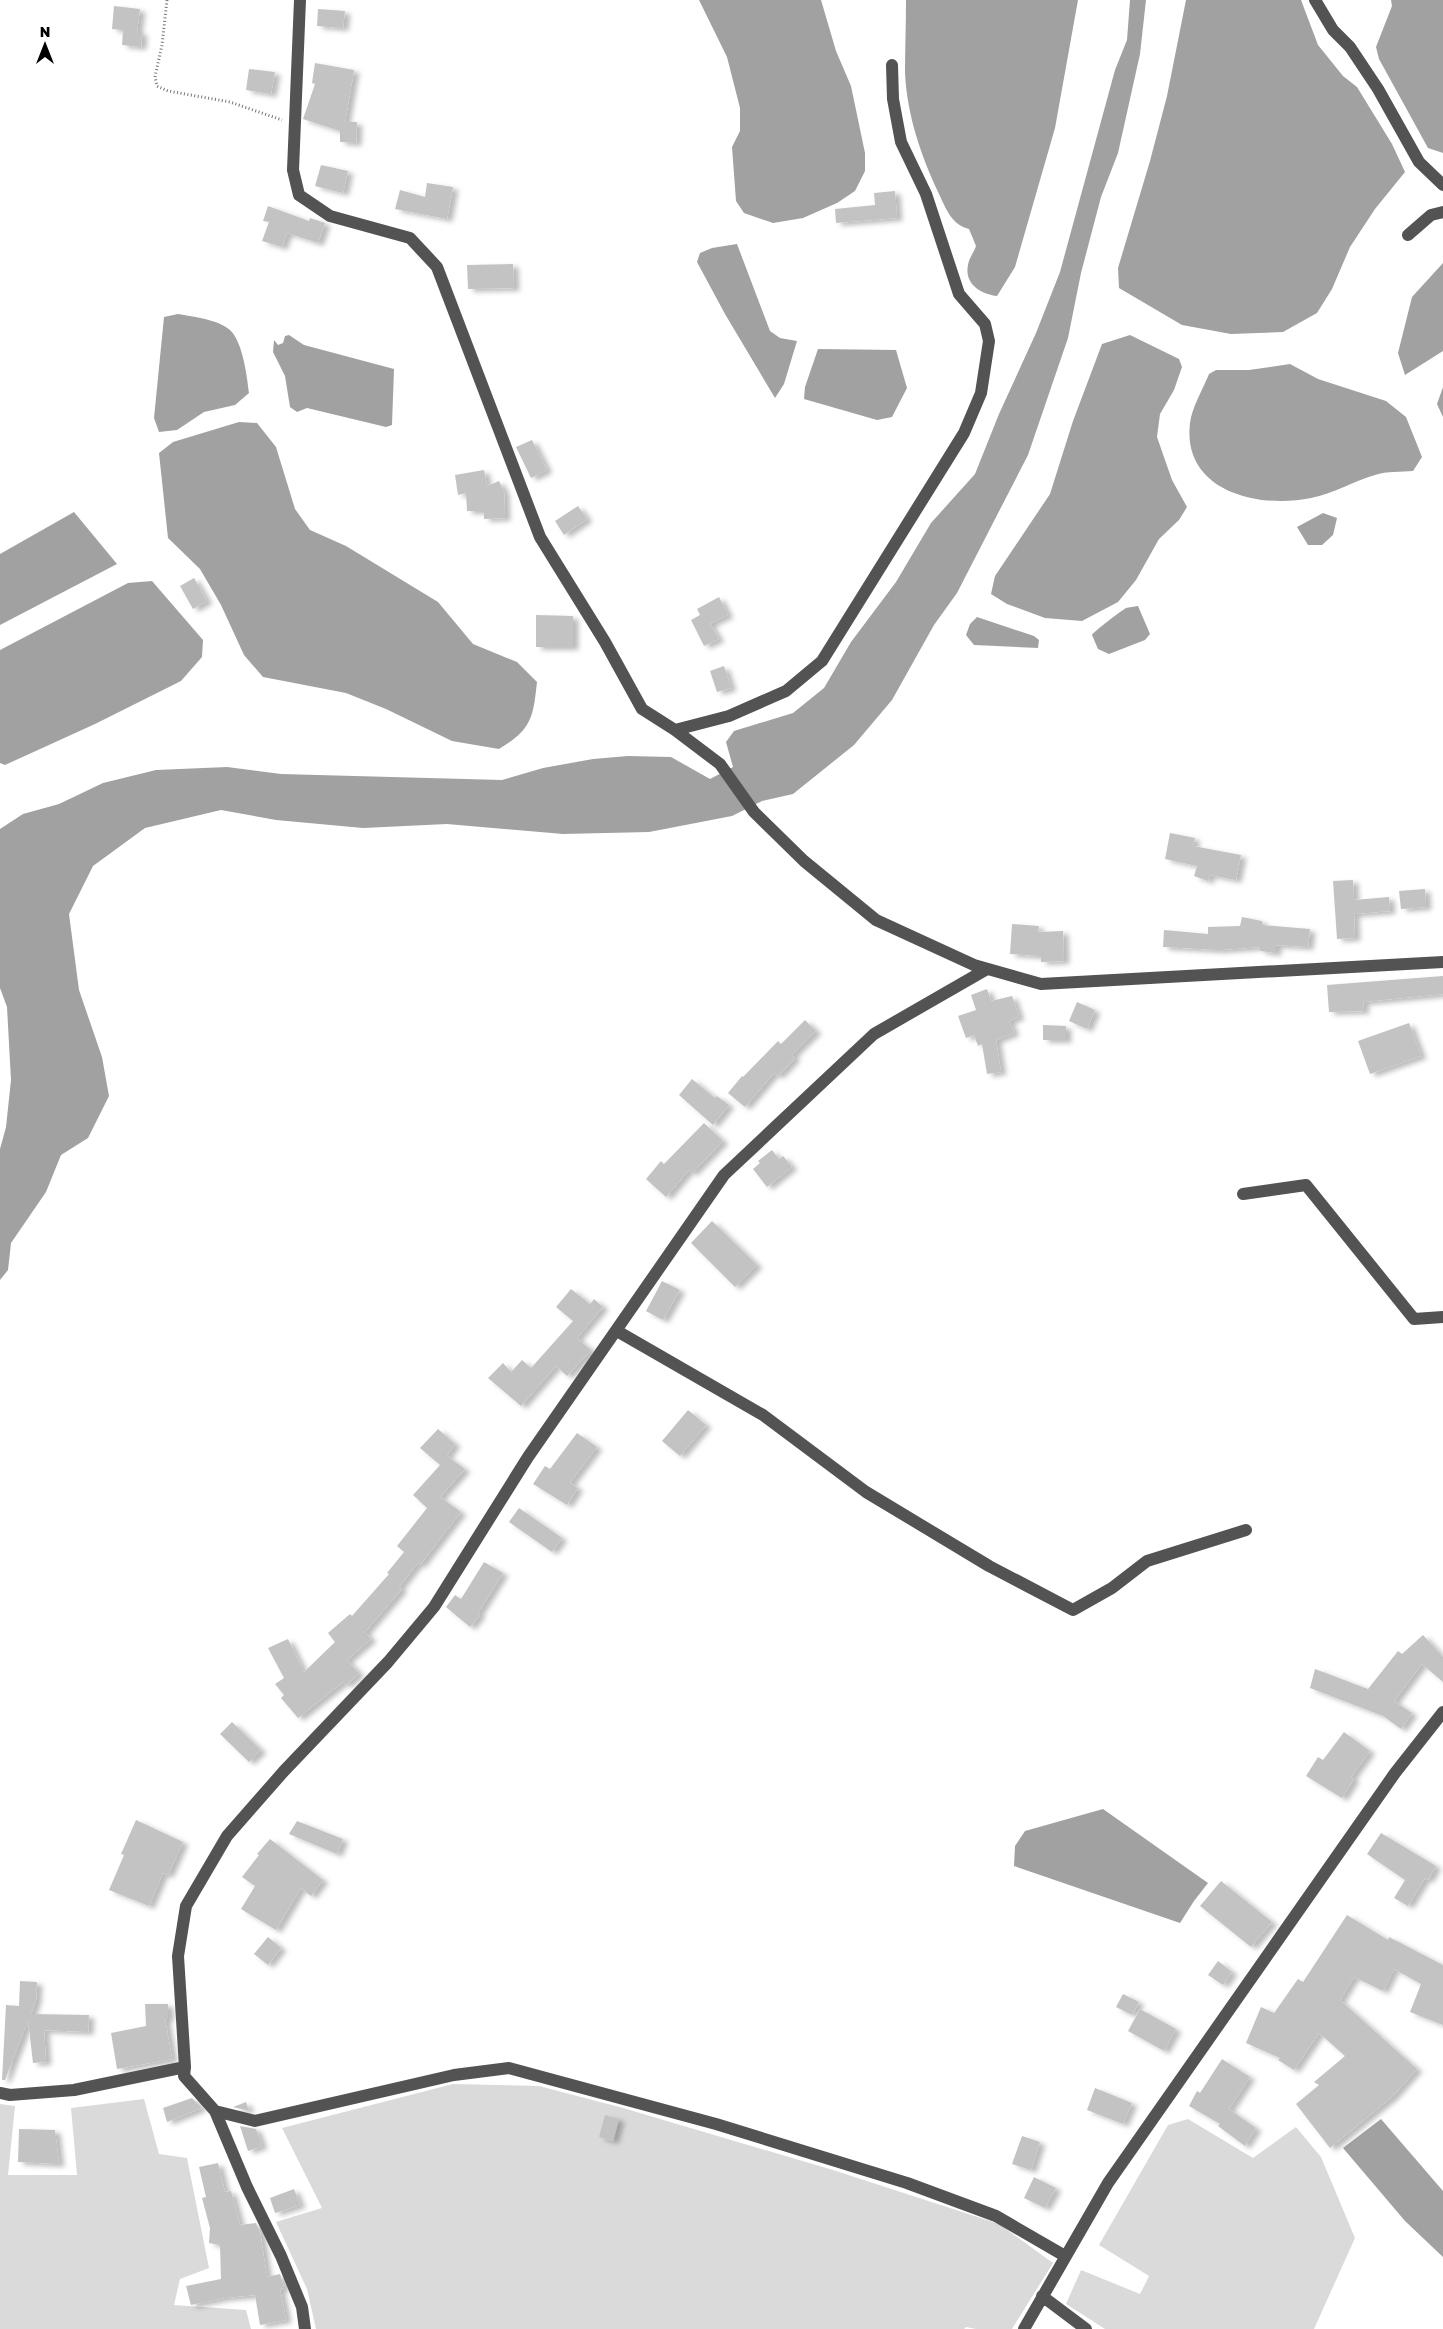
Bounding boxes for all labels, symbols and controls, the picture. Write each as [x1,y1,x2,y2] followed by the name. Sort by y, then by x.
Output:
[20,20,70,70] north arrow
[40,23,50,40] text: N

